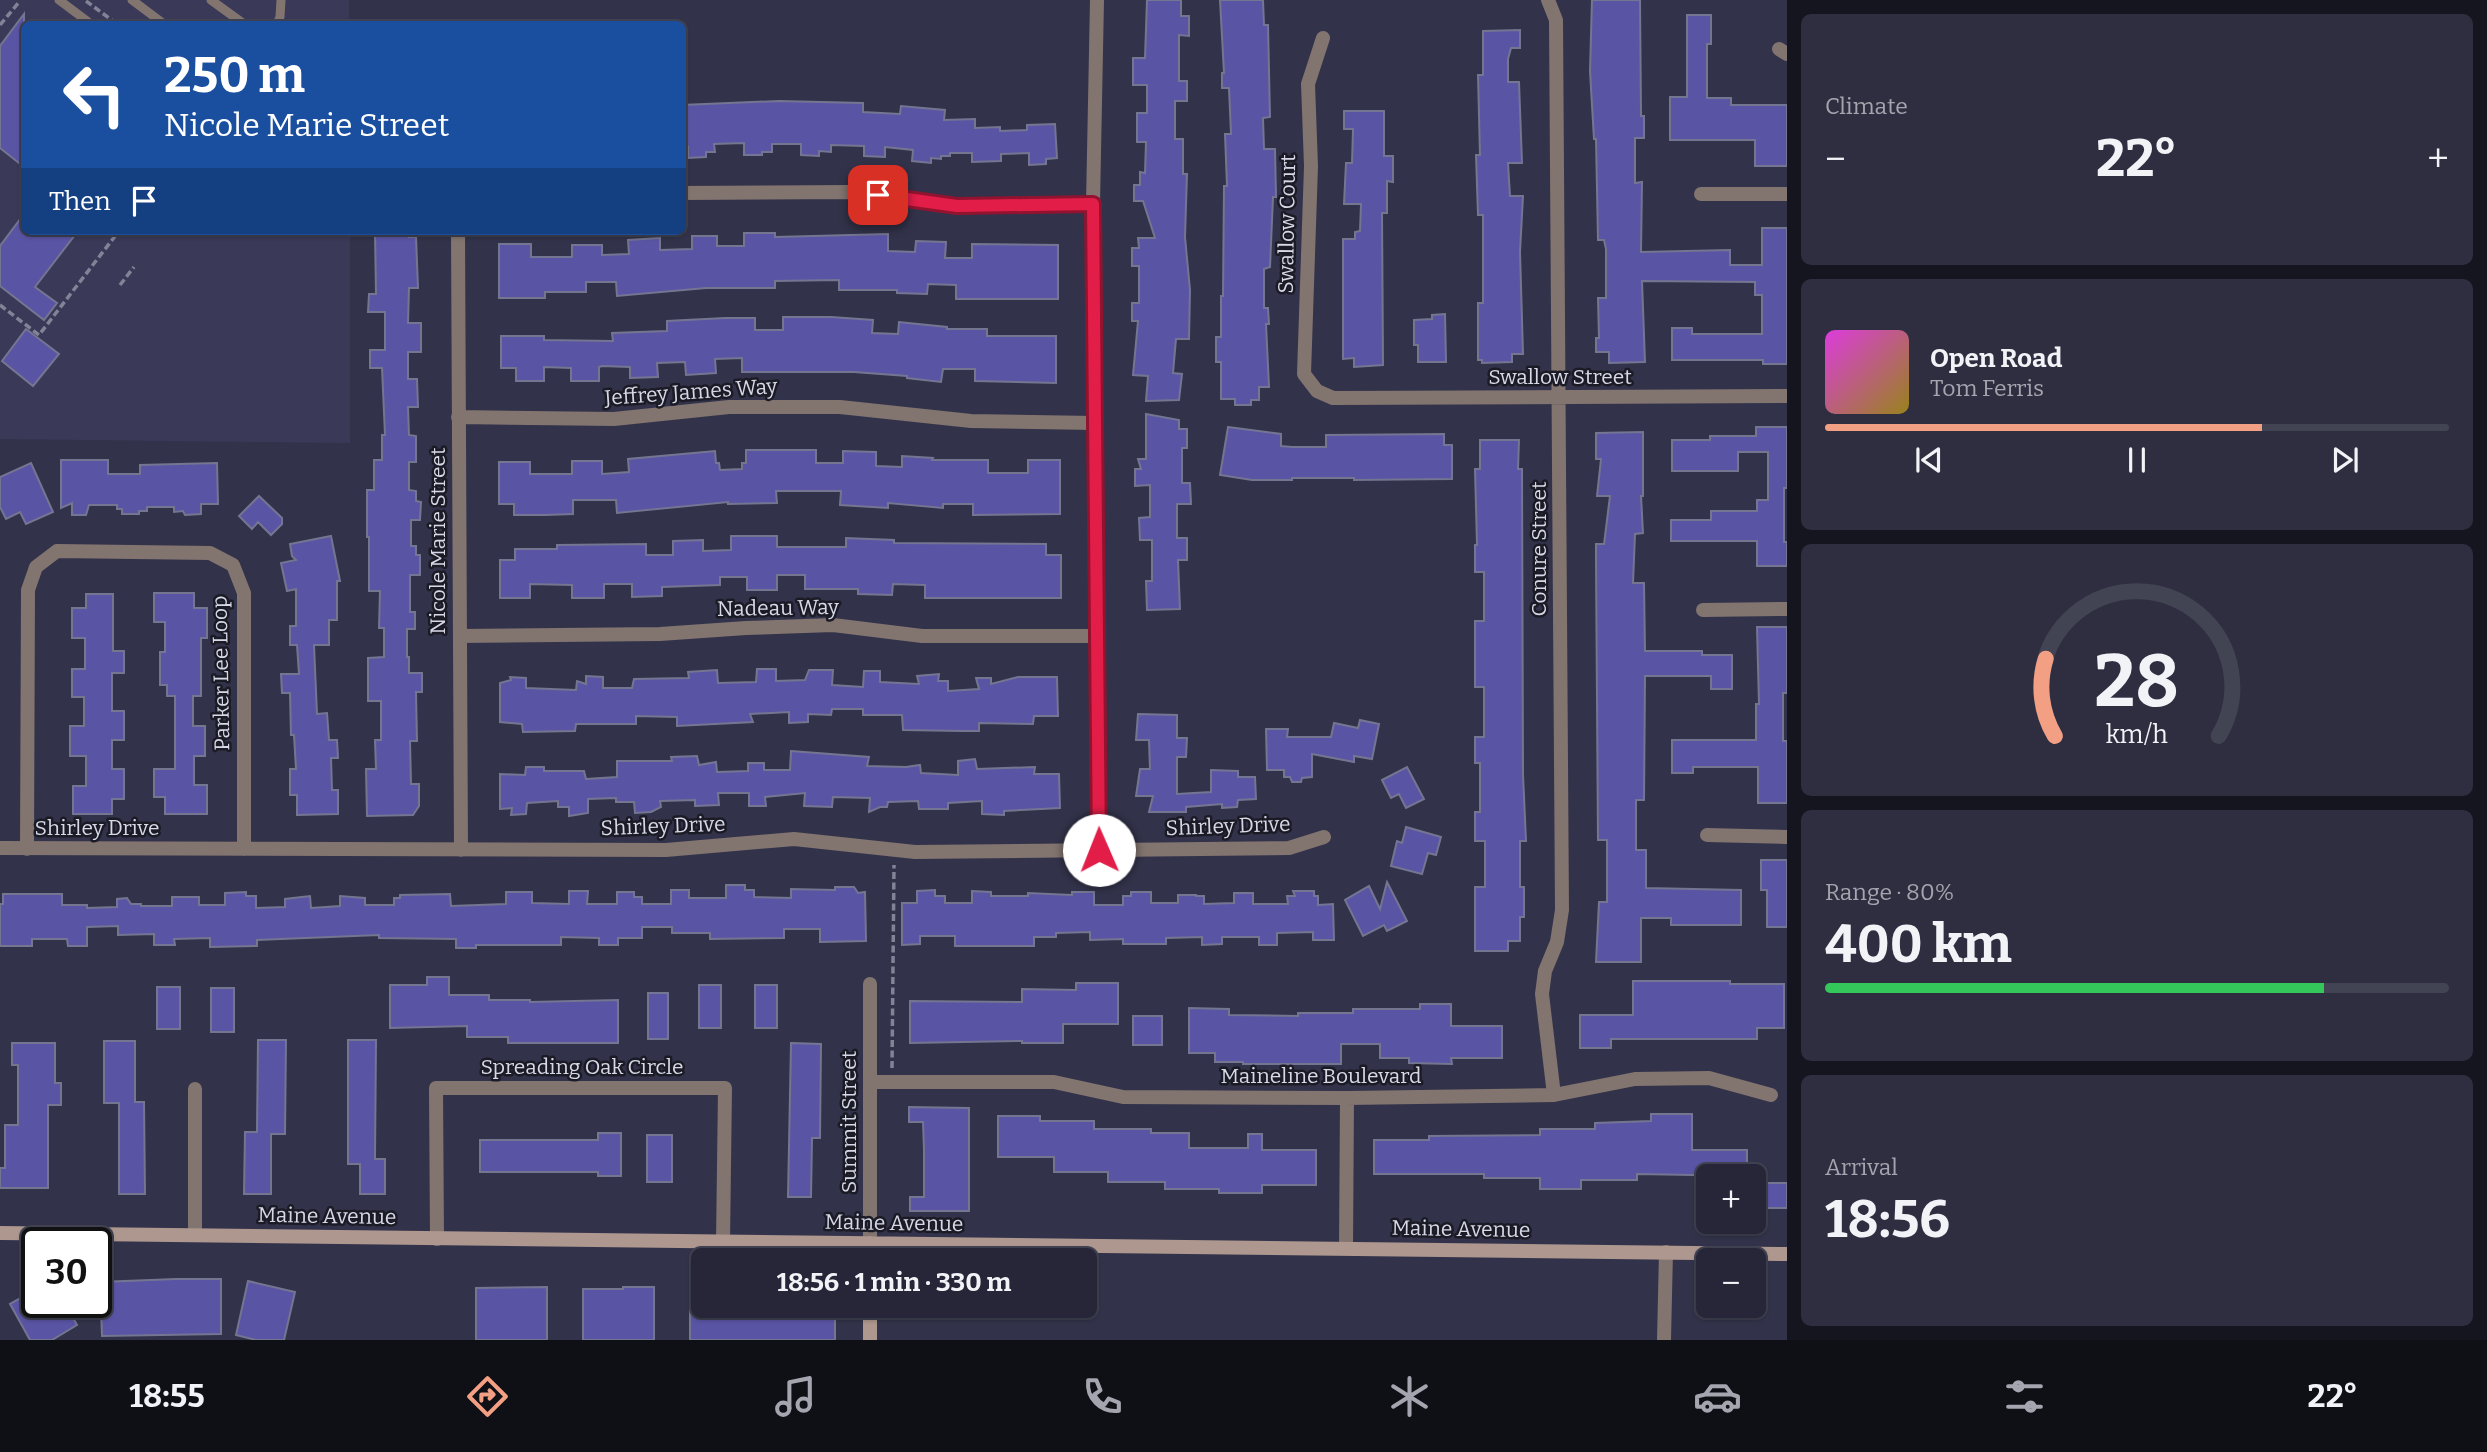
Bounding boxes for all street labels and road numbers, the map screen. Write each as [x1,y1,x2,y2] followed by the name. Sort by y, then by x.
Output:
[1273,154,1301,294] street label: Swallow Court
[1488,364,1632,390] street label: Swallow Street
[603,373,779,411] street label: Jeffrey James Way
[425,447,451,635] street label: Nicole Marie Street
[1526,481,1552,617] street label: Conure Street
[717,594,840,622] street label: Nadeau Way
[207,595,235,751] street label: Parker Lee Loop
[600,811,726,841] street label: Shirley Drive
[1165,811,1291,841] street label: Shirley Drive
[35,815,159,841] street label: Shirley Drive
[836,1050,862,1193] street label: Summit Street
[481,1054,683,1080] street label: Spreading Oak Circle
[1220,1063,1422,1089] street label: Maineline Boulevard
[257,1202,397,1230] street label: Maine Avenue
[824,1209,964,1237] street label: Maine Avenue
[1391,1215,1531,1243] street label: Maine Avenue

